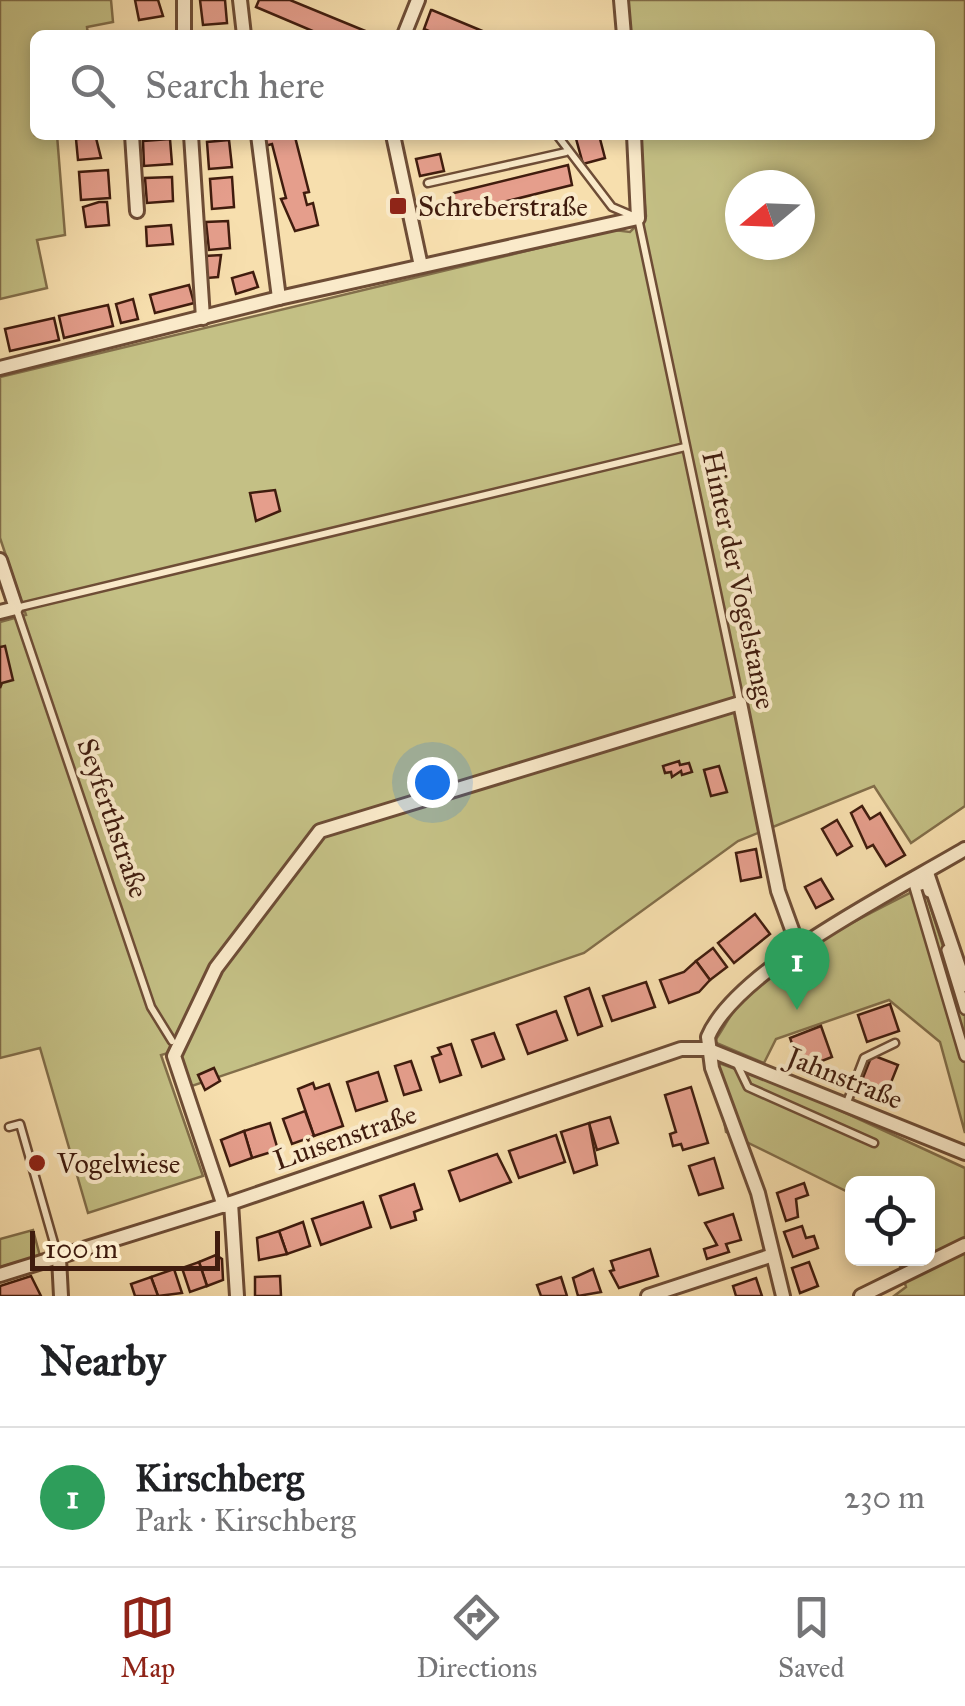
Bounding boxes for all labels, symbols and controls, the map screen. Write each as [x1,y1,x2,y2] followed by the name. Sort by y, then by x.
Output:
[30,30,935,140] search box
[65,58,120,113] icon: search
[145,62,325,108] text: Search here
[725,170,815,260] north arrow
[418,189,588,224] place label: Schreberstraße
[387,195,409,217] marker: Schreberstraße
[695,448,783,712] street label: Hinter der Vogelstange
[69,734,157,902] street label: Seyferthstraße
[407,757,458,808] your location
[764,928,830,1010] pin: 1
[779,1038,908,1117] street label: Jahnstraße
[269,1096,421,1178] street label: Luisenstraße
[56,1146,180,1181] place label: Vogelwiese
[26,1152,48,1174] marker: Vogelwiese
[845,1176,935,1266] map controls
[845,1176,935,1266] button: locate
[30,1226,220,1270] scale bar
[45,1231,118,1266] text: 100 m
[40,1335,165,1387] text: Nearby
[135,1455,304,1501] text: Kirschberg
[66,1478,79,1517] text: 1
[844,1478,925,1517] text: 230 m
[135,1501,356,1540] text: Park · Kirschberg
[120,1590,175,1685] tab: Map
[416,1590,537,1685] tab: Directions
[778,1590,845,1685] tab: Saved

